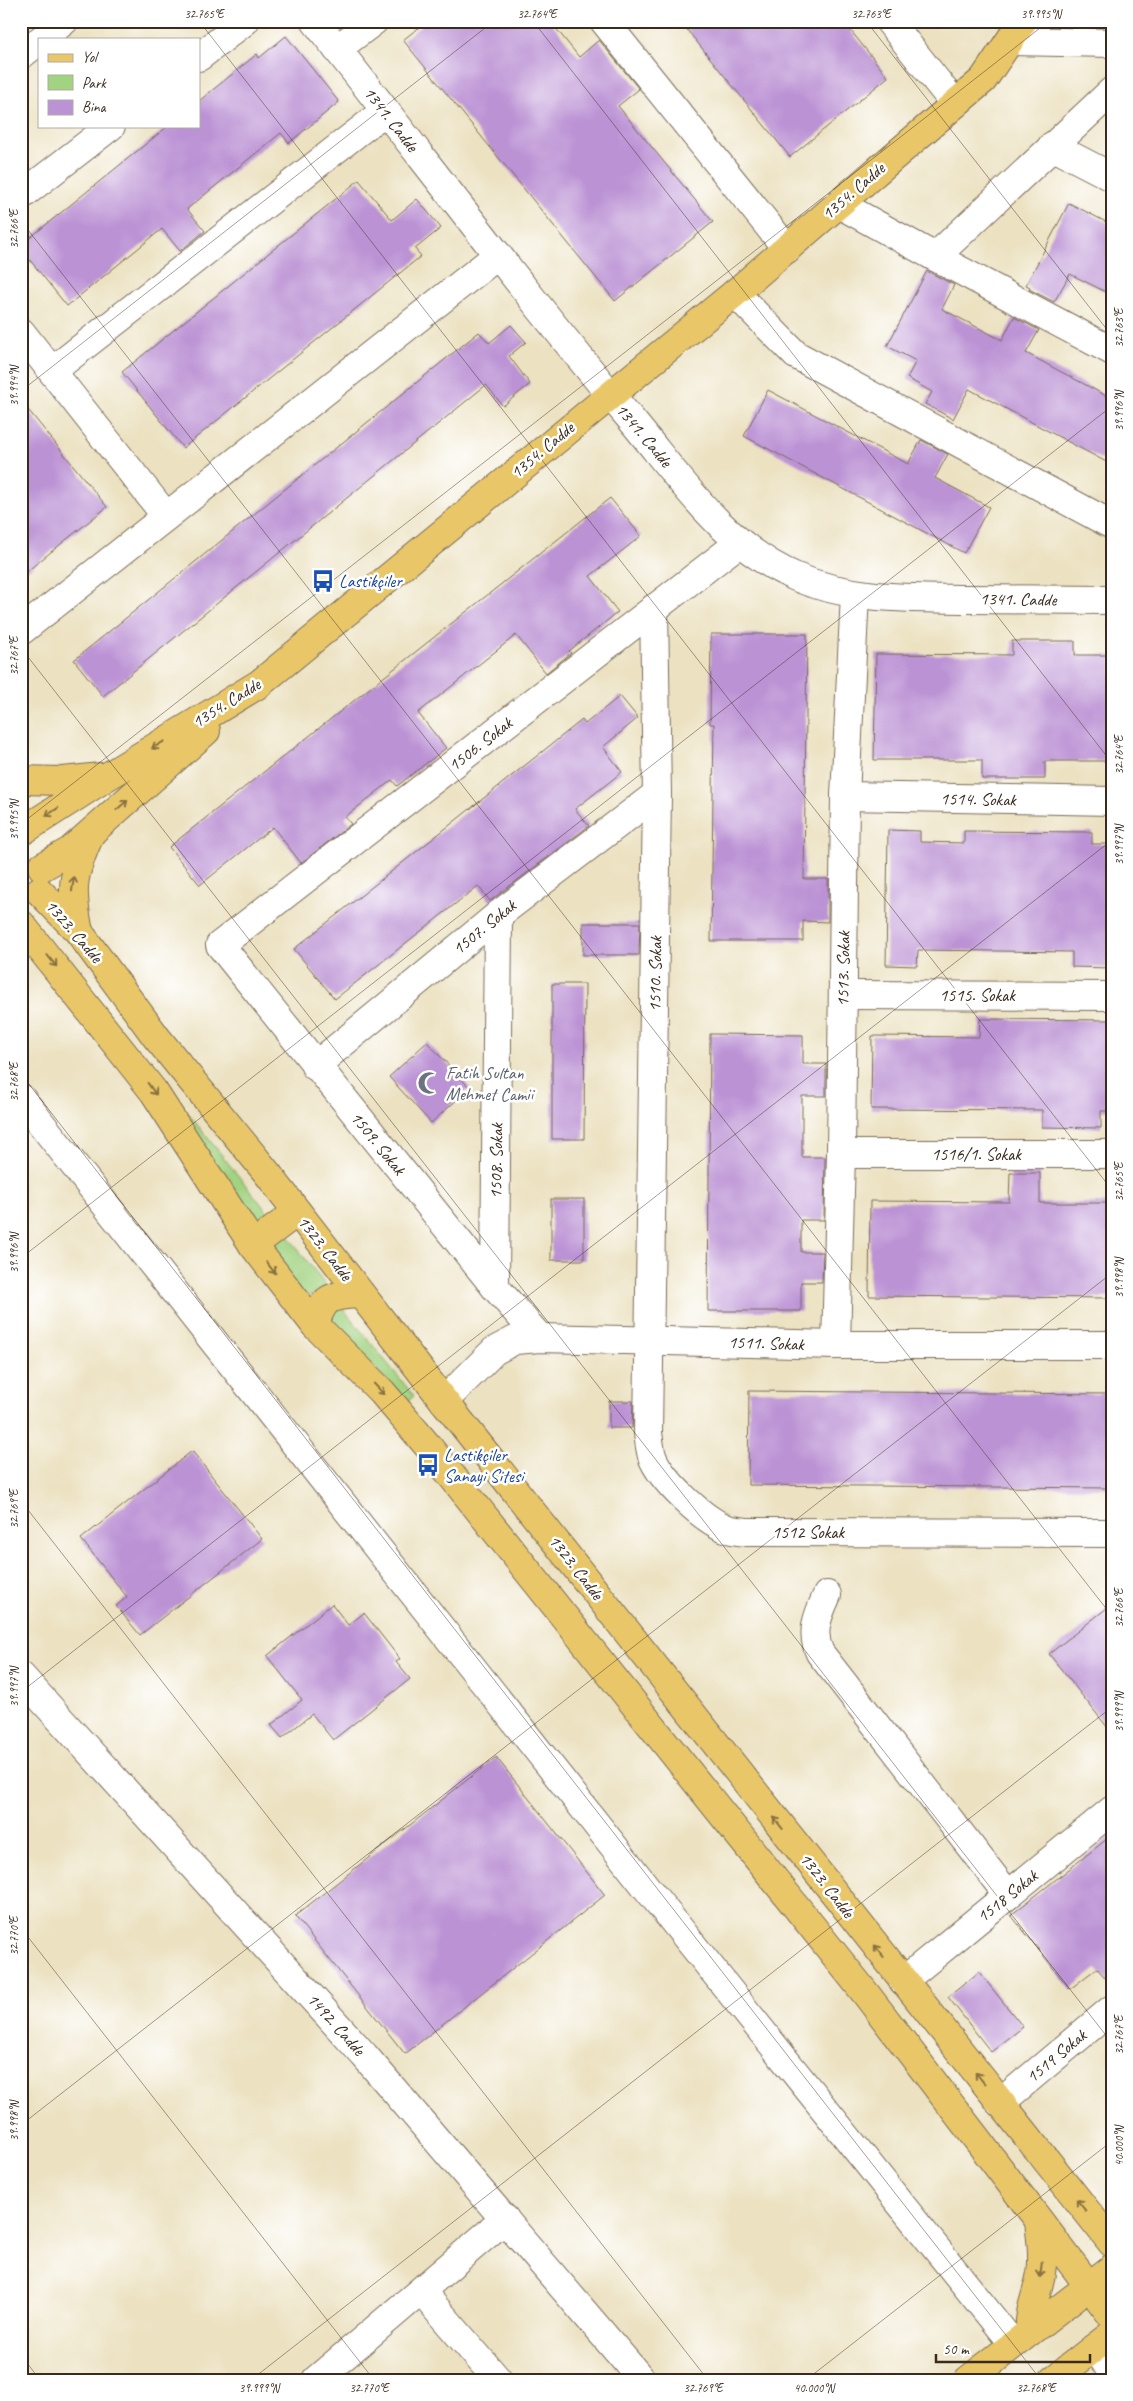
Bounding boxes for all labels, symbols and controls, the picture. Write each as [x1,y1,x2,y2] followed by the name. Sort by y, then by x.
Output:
[184,6,225,22] text: 32.765°E
[517,6,558,22] text: 32.764°E
[851,6,892,22] text: 32.763°E
[1021,6,1063,22] text: 39.995°N
[38,38,200,128] legend
[82,48,99,67] text: Yol
[82,74,107,93] text: Park
[359,82,424,157] street label: 1341. Cadde
[82,98,107,117] text: Bina
[817,157,890,224] street label: 1354. Cadde
[6,208,22,249] text: 32.766°E
[1111,307,1127,348] text: 32.763°E
[6,364,22,406] text: 39.994°N
[1111,389,1127,431] text: 39.996°N
[611,399,678,472] street label: 1341. Cadde
[506,416,579,483] street label: 1354. Cadde
[310,568,336,594] bus stop icon: Lastikçiler
[339,570,403,592] place label: Lastikçiler
[979,587,1058,611] street label: 1341. Cadde
[6,635,22,676] text: 32.767°E
[188,673,265,733] street label: 1354. Cadde
[443,711,518,776] street label: 1506. Sokak
[1111,734,1127,775] text: 32.764°E
[151,741,165,751] one-way arrow
[940,787,1017,811] street label: 1514. Sokak
[6,798,22,840] text: 39.995°N
[115,800,128,811] one-way arrow
[46,807,60,817] one-way arrow
[1111,823,1127,865] text: 39.997°N
[68,877,78,893] one-way arrow
[448,894,521,959] street label: 1507. Sokak
[41,895,108,968] street label: 1323. Cadde
[831,930,855,1007] street label: 1513. Sokak
[643,935,667,1012] street label: 1510. Sokak
[47,954,58,967] one-way arrow
[939,984,1016,1006] street label: 1515. Sokak
[6,1061,22,1102] text: 32.768°E
[446,1062,536,1105] place label: Fatih Sultan Mehmet Camii
[416,1070,442,1096] mosque icon: Fatih Sultan Mehmet Camii
[147,1082,157,1096] one-way arrow
[346,1107,411,1180] street label: 1509. Sokak
[484,1122,508,1199] street label: 1508. Sokak
[931,1143,1022,1165] street label: 1516/1. Sokak
[1111,1161,1127,1202] text: 32.765°E
[293,1211,358,1286] street label: 1323. Cadde
[6,1231,22,1273] text: 39.996°N
[1111,1256,1127,1298] text: 39.998°N
[266,1261,277,1274] one-way arrow
[728,1331,806,1355] street label: 1511. Sokak
[373,1383,385,1396] one-way arrow
[444,1444,526,1487] place label: Lastikçiler Sanayi Sitesi
[415,1452,441,1478] bus stop icon: Lastikçiler Sanayi Sitesi
[6,1488,22,1529] text: 32.769°E
[772,1521,845,1543] street label: 1512 Sokak
[544,1530,609,1605] street label: 1323. Cadde
[1111,1587,1127,1628] text: 32.766°E
[6,1665,22,1707] text: 39.997°N
[1111,1690,1127,1732] text: 39.999°N
[773,1817,784,1830] one-way arrow
[795,1848,860,1923] street label: 1323. Cadde
[972,1864,1043,1927] street label: 1518 Sokak
[6,1915,22,1956] text: 32.770°E
[874,1945,885,1958] one-way arrow
[302,1988,371,2061] street label: 1492. Cadde
[1111,2014,1127,2055] text: 32.767°E
[1021,2024,1092,2088] street label: 1519 Sokak
[975,2072,986,2085] one-way arrow
[6,2099,22,2141] text: 39.998°N
[1111,2124,1127,2166] text: 40.000°N
[1076,2199,1087,2212] one-way arrow
[1036,2261,1046,2277] one-way arrow
[936,2331,1089,2363] scale bar
[943,2340,970,2359] text: 50 m
[239,2380,281,2396] text: 39.999°N
[349,2380,390,2396] text: 32.770°E
[683,2380,724,2396] text: 32.769°E
[794,2380,836,2396] text: 40.000°N
[1016,2380,1057,2396] text: 32.768°E

